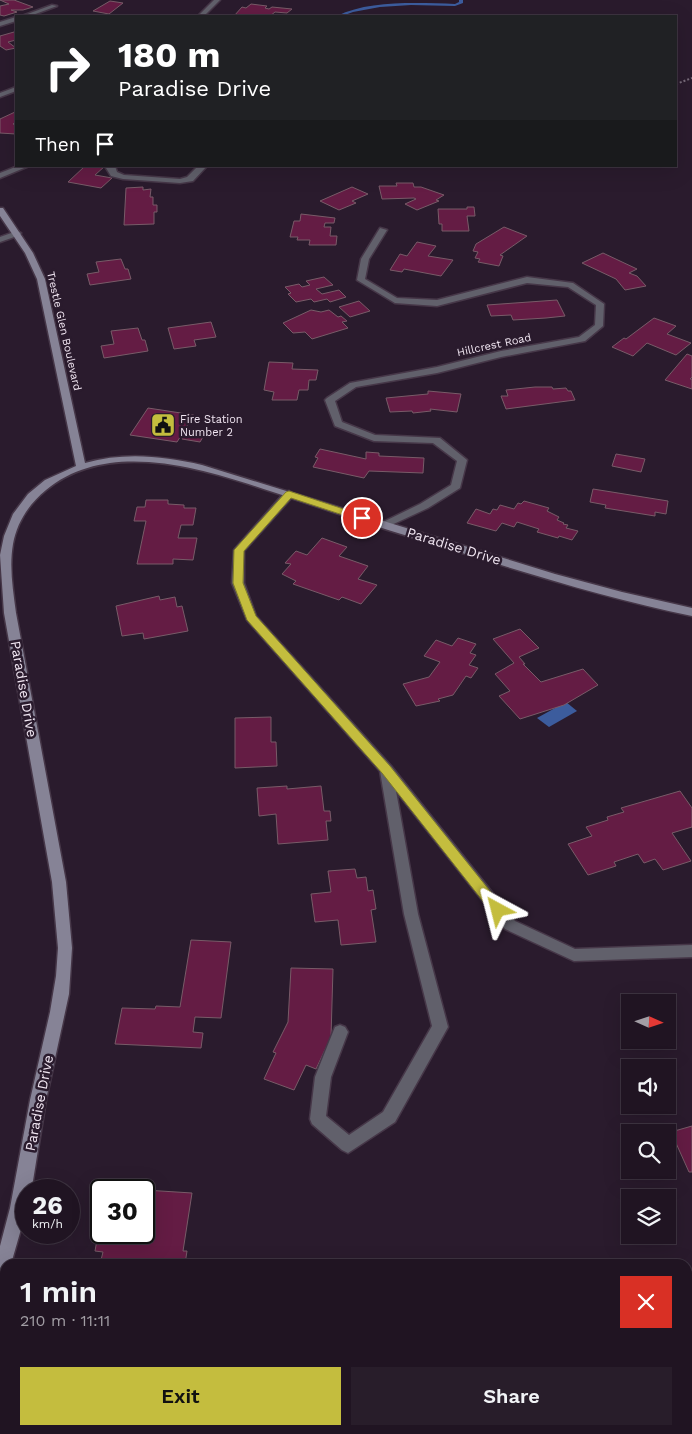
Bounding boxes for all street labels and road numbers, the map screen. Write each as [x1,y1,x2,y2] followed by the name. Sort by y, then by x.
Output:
[44,270,84,392] street label: Trestle Glen Boulevard
[456,331,532,359] street label: Hillcrest Road
[405,524,503,568] street label: Paradise Drive
[8,640,40,738] street label: Paradise Drive
[22,1054,56,1152] street label: Paradise Drive

